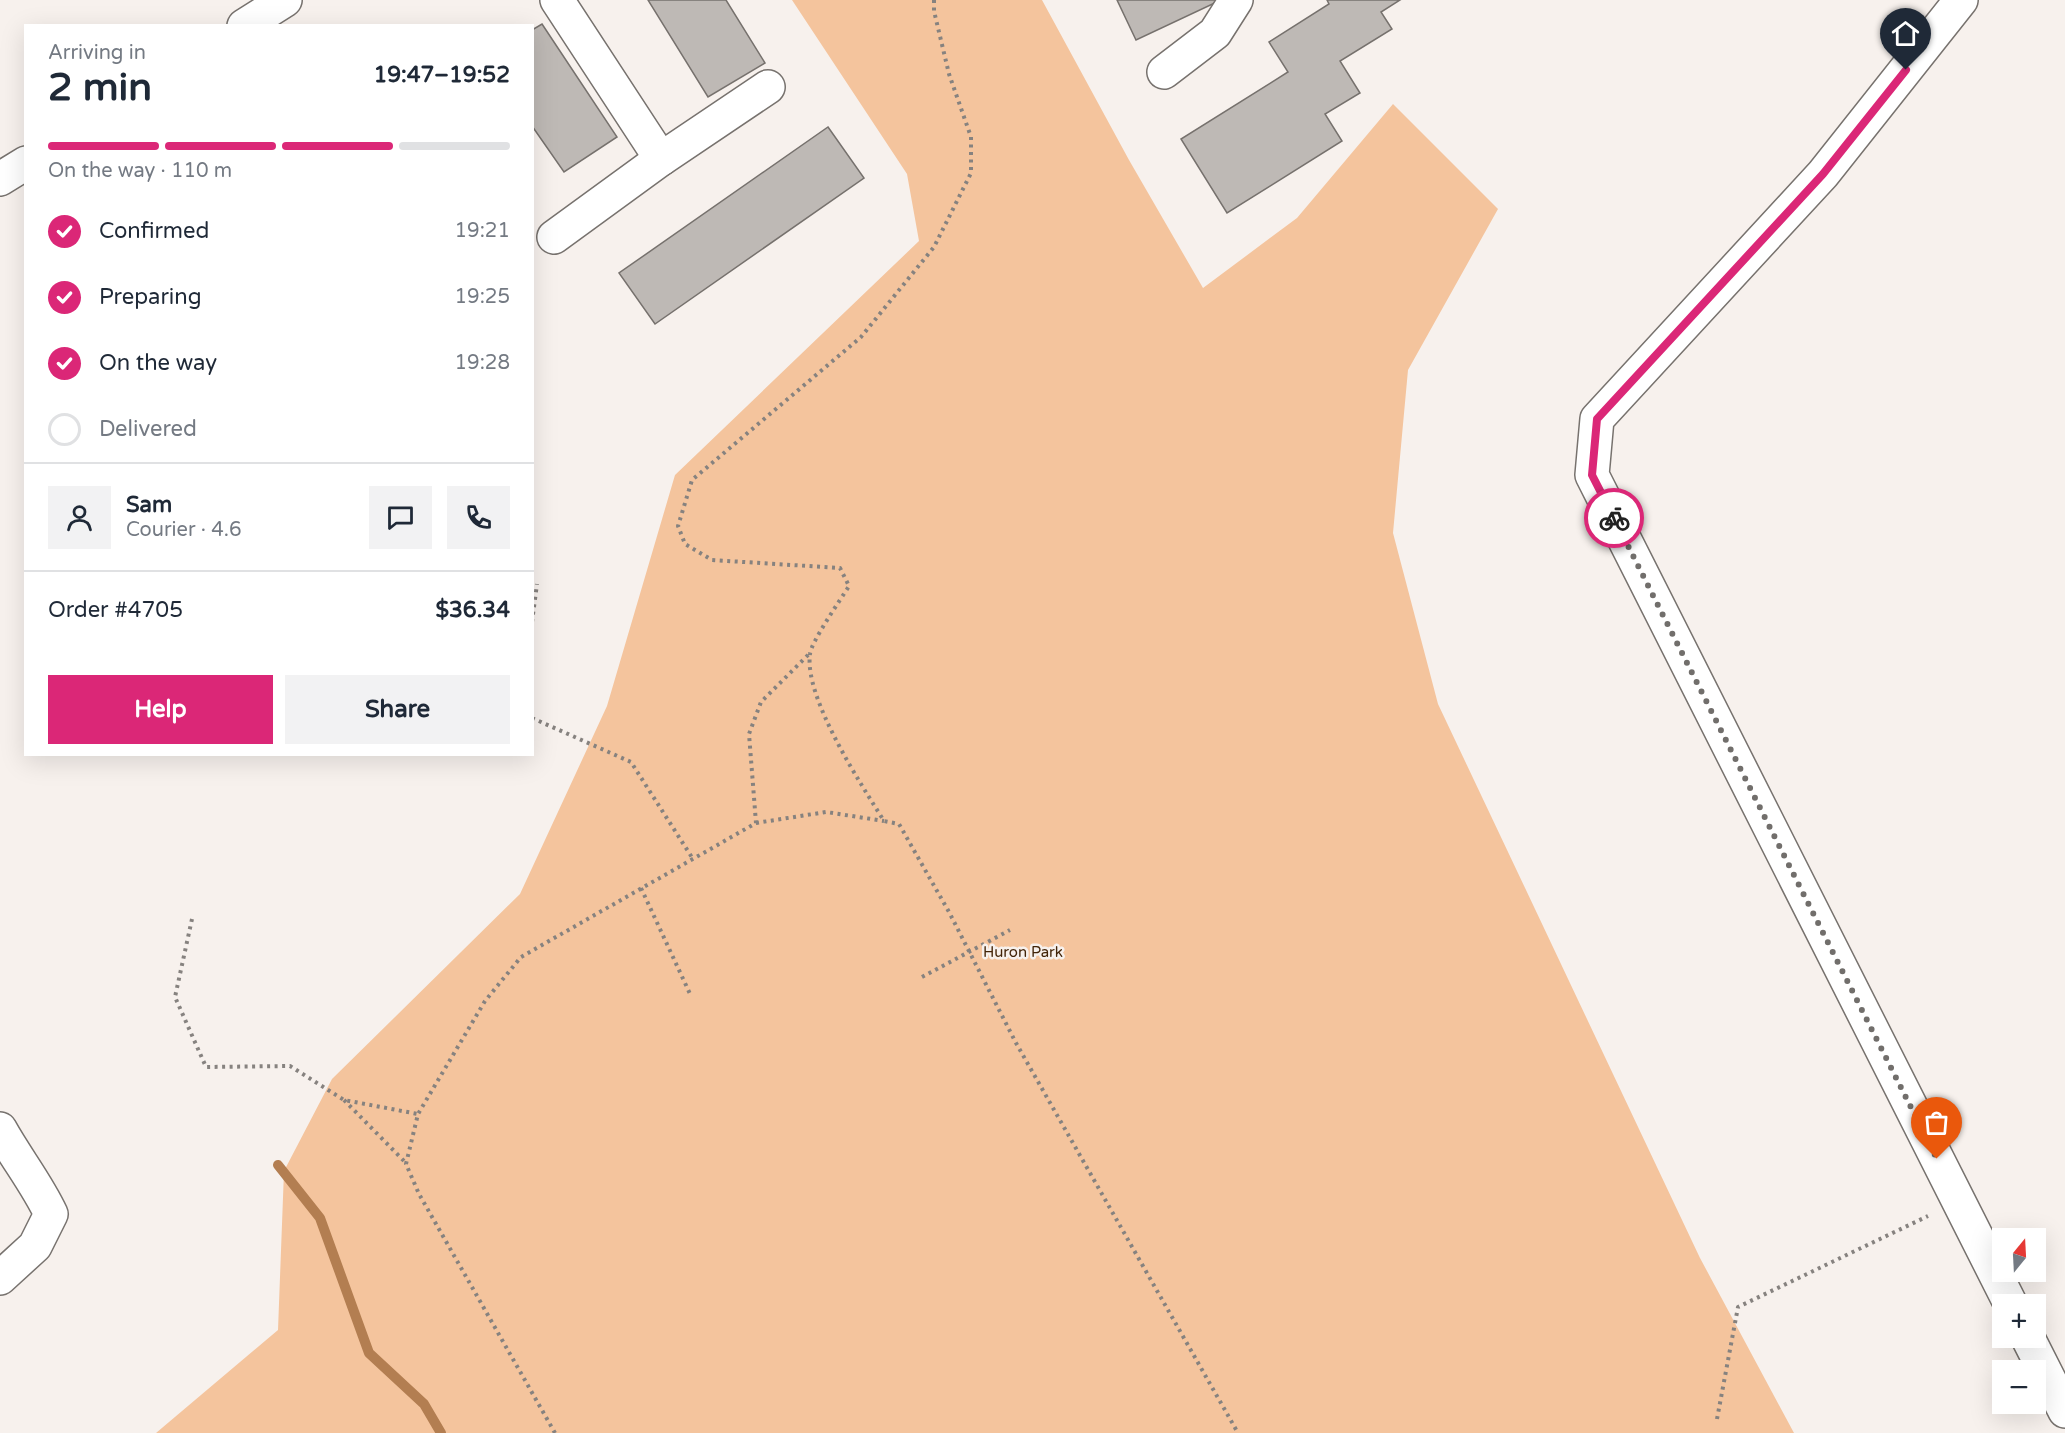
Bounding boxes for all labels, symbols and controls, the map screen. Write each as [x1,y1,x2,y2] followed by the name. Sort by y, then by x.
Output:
[1880,8,1931,70] pin
[1889,17,1922,50] icon: home
[48,41,146,65] text: Arriving in
[373,62,510,88] text: 19:47–19:52
[48,64,152,111] text: 2 min
[48,159,232,183] text: On the way · 110 m
[48,215,81,248] icon: check
[99,218,209,244] text: Confirmed
[455,219,510,243] text: 19:21
[48,281,81,314] icon: check
[99,284,202,310] text: Preparing
[455,285,510,309] text: 19:25
[48,347,81,380] icon: check
[99,350,217,376] text: On the way
[455,351,510,375] text: 19:28
[99,416,197,442] text: Delivered
[48,486,111,549] button: person
[369,486,432,549] button: chat
[447,486,510,549] button: phone
[1584,488,1644,548] courier
[126,492,172,518] text: Sam
[1598,502,1631,535] icon: bike
[126,518,241,542] text: Courier · 4.6
[48,597,183,623] text: Order #4705
[435,597,510,623] text: $36.34
[48,675,273,744] button: Help
[285,675,510,744] button: Share
[983,943,1063,961] park label: Huron Park
[1911,1097,1962,1159] pin
[1920,1106,1953,1139] icon: bag
[1992,1228,2046,1282] north arrow
[1992,1228,2046,1414] map controls
[1992,1294,2046,1348] button: +
[1992,1360,2046,1414] button: −

